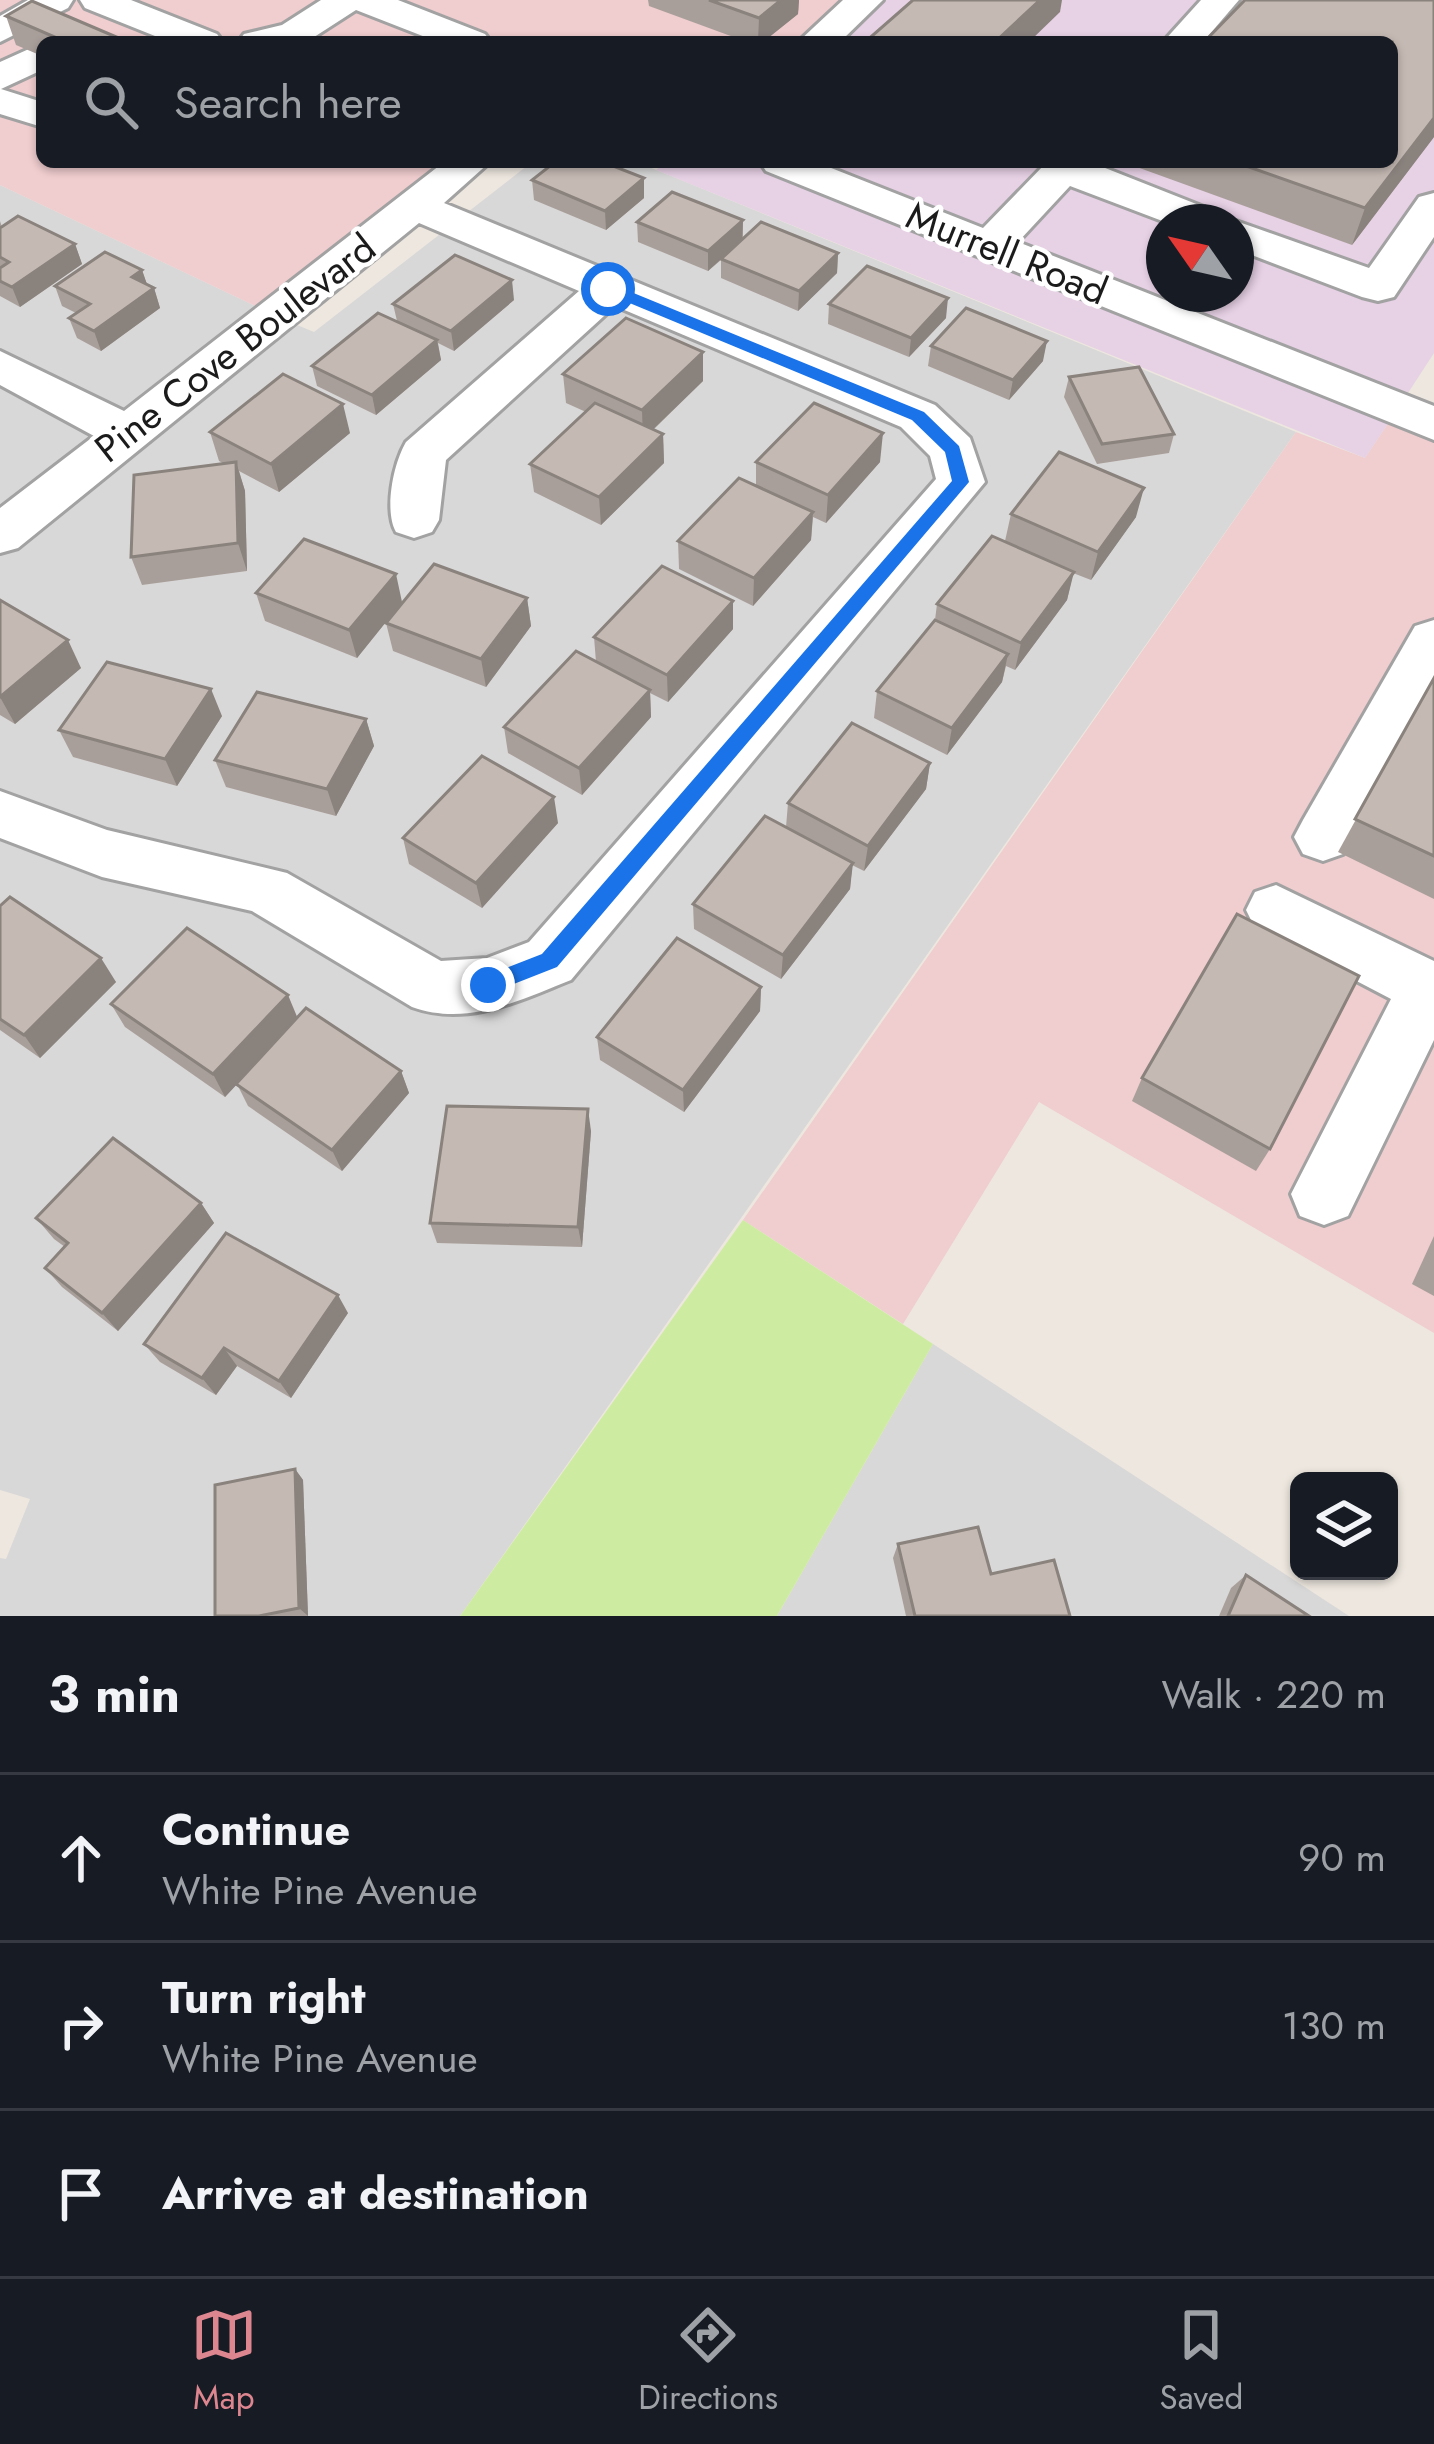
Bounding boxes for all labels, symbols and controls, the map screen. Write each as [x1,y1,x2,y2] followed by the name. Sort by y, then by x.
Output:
[36,36,1398,168] search box
[78,69,144,135] icon: search
[174,70,402,135] text: Search here
[898,187,1116,319] street label: Murrell Road
[1146,204,1254,312] north arrow
[82,220,388,476] street label: Pine Cove Boulevard
[581,262,635,316] route start
[461,958,515,1012] route end
[1290,1472,1398,1580] map controls
[1290,1472,1398,1580] button: layers
[48,1657,180,1731] text: 3 min
[1161,1666,1386,1723] text: Walk · 220 m
[162,1797,350,1862] text: Continue
[48,1825,114,1891] icon: ahead
[1298,1829,1386,1886] text: 90 m
[162,1862,478,1919] text: White Pine Avenue
[162,1965,366,2030] text: Turn right
[48,1993,114,2059] icon: right
[1282,1997,1386,2054] text: 130 m
[162,2030,478,2087] text: White Pine Avenue
[48,2161,114,2227] icon: arrive
[162,2161,589,2226] text: Arrive at destination
[191,2302,257,2421] tab: Map
[638,2302,778,2421] tab: Directions
[1160,2302,1243,2421] tab: Saved

